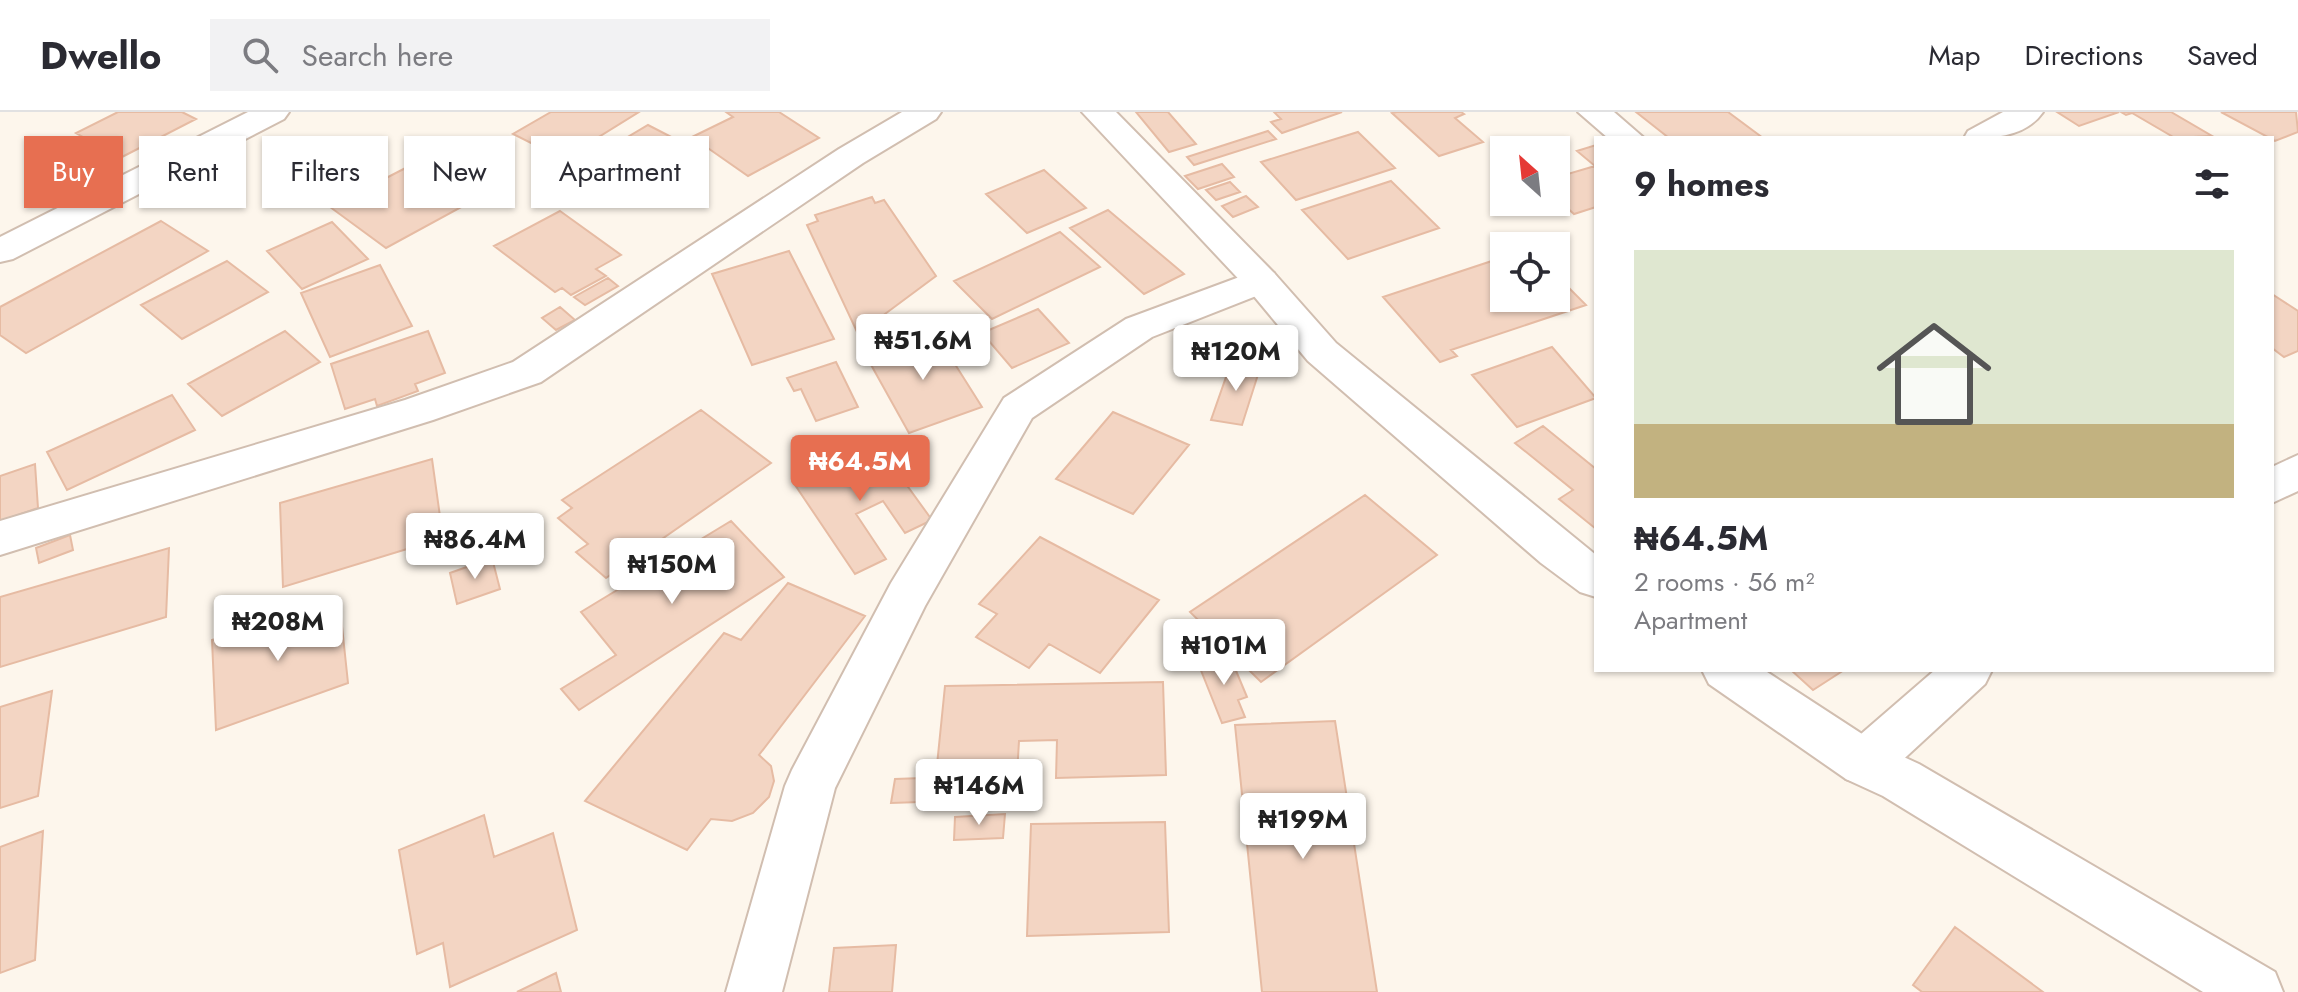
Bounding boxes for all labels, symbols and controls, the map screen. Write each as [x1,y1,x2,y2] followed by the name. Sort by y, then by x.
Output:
[210,19,770,91] search box
[40,28,162,83] text: Dwello
[238,33,282,77] icon: search
[302,34,453,77] text: Search here
[1928,35,1980,76] text: Map
[2024,35,2143,76] text: Directions
[2187,35,2258,76] text: Saved
[24,136,123,208] chip: Buy
[139,136,246,208] chip: Rent
[262,136,388,208] chip: Filters
[404,136,515,208] chip: New
[531,136,709,208] chip: Apartment
[1490,136,1570,216] north arrow
[1490,136,1570,312] map controls
[1634,160,1769,209] text: 9 homes
[2190,162,2234,206] icon: filters
[1490,232,1570,312] button: locate
[1862,302,2006,446] icon: home
[858,314,988,382] pin: ₦51.6M
[874,321,972,359] text: ₦51.6M
[1180,325,1292,393] pin: ₦120M
[1191,332,1281,370] text: ₦120M
[795,435,925,503] pin: ₦64.5M
[809,442,911,480] text: ₦64.5M
[410,513,540,581] pin: ₦86.4M
[1634,514,1768,563] text: ₦64.5M
[424,520,526,558] text: ₦86.4M
[616,538,728,606] pin: ₦150M
[627,545,717,583] text: ₦150M
[1634,563,1814,601] text: 2 rooms · 56 m²
[222,595,334,663] pin: ₦208M
[1634,601,1747,639] text: Apartment
[232,602,324,640] text: ₦208M
[1168,619,1280,687] pin: ₦101M
[1181,626,1267,664] text: ₦101M
[923,759,1035,827] pin: ₦146M
[934,766,1024,804] text: ₦146M
[1247,793,1359,861] pin: ₦199M
[1258,800,1348,838] text: ₦199M

